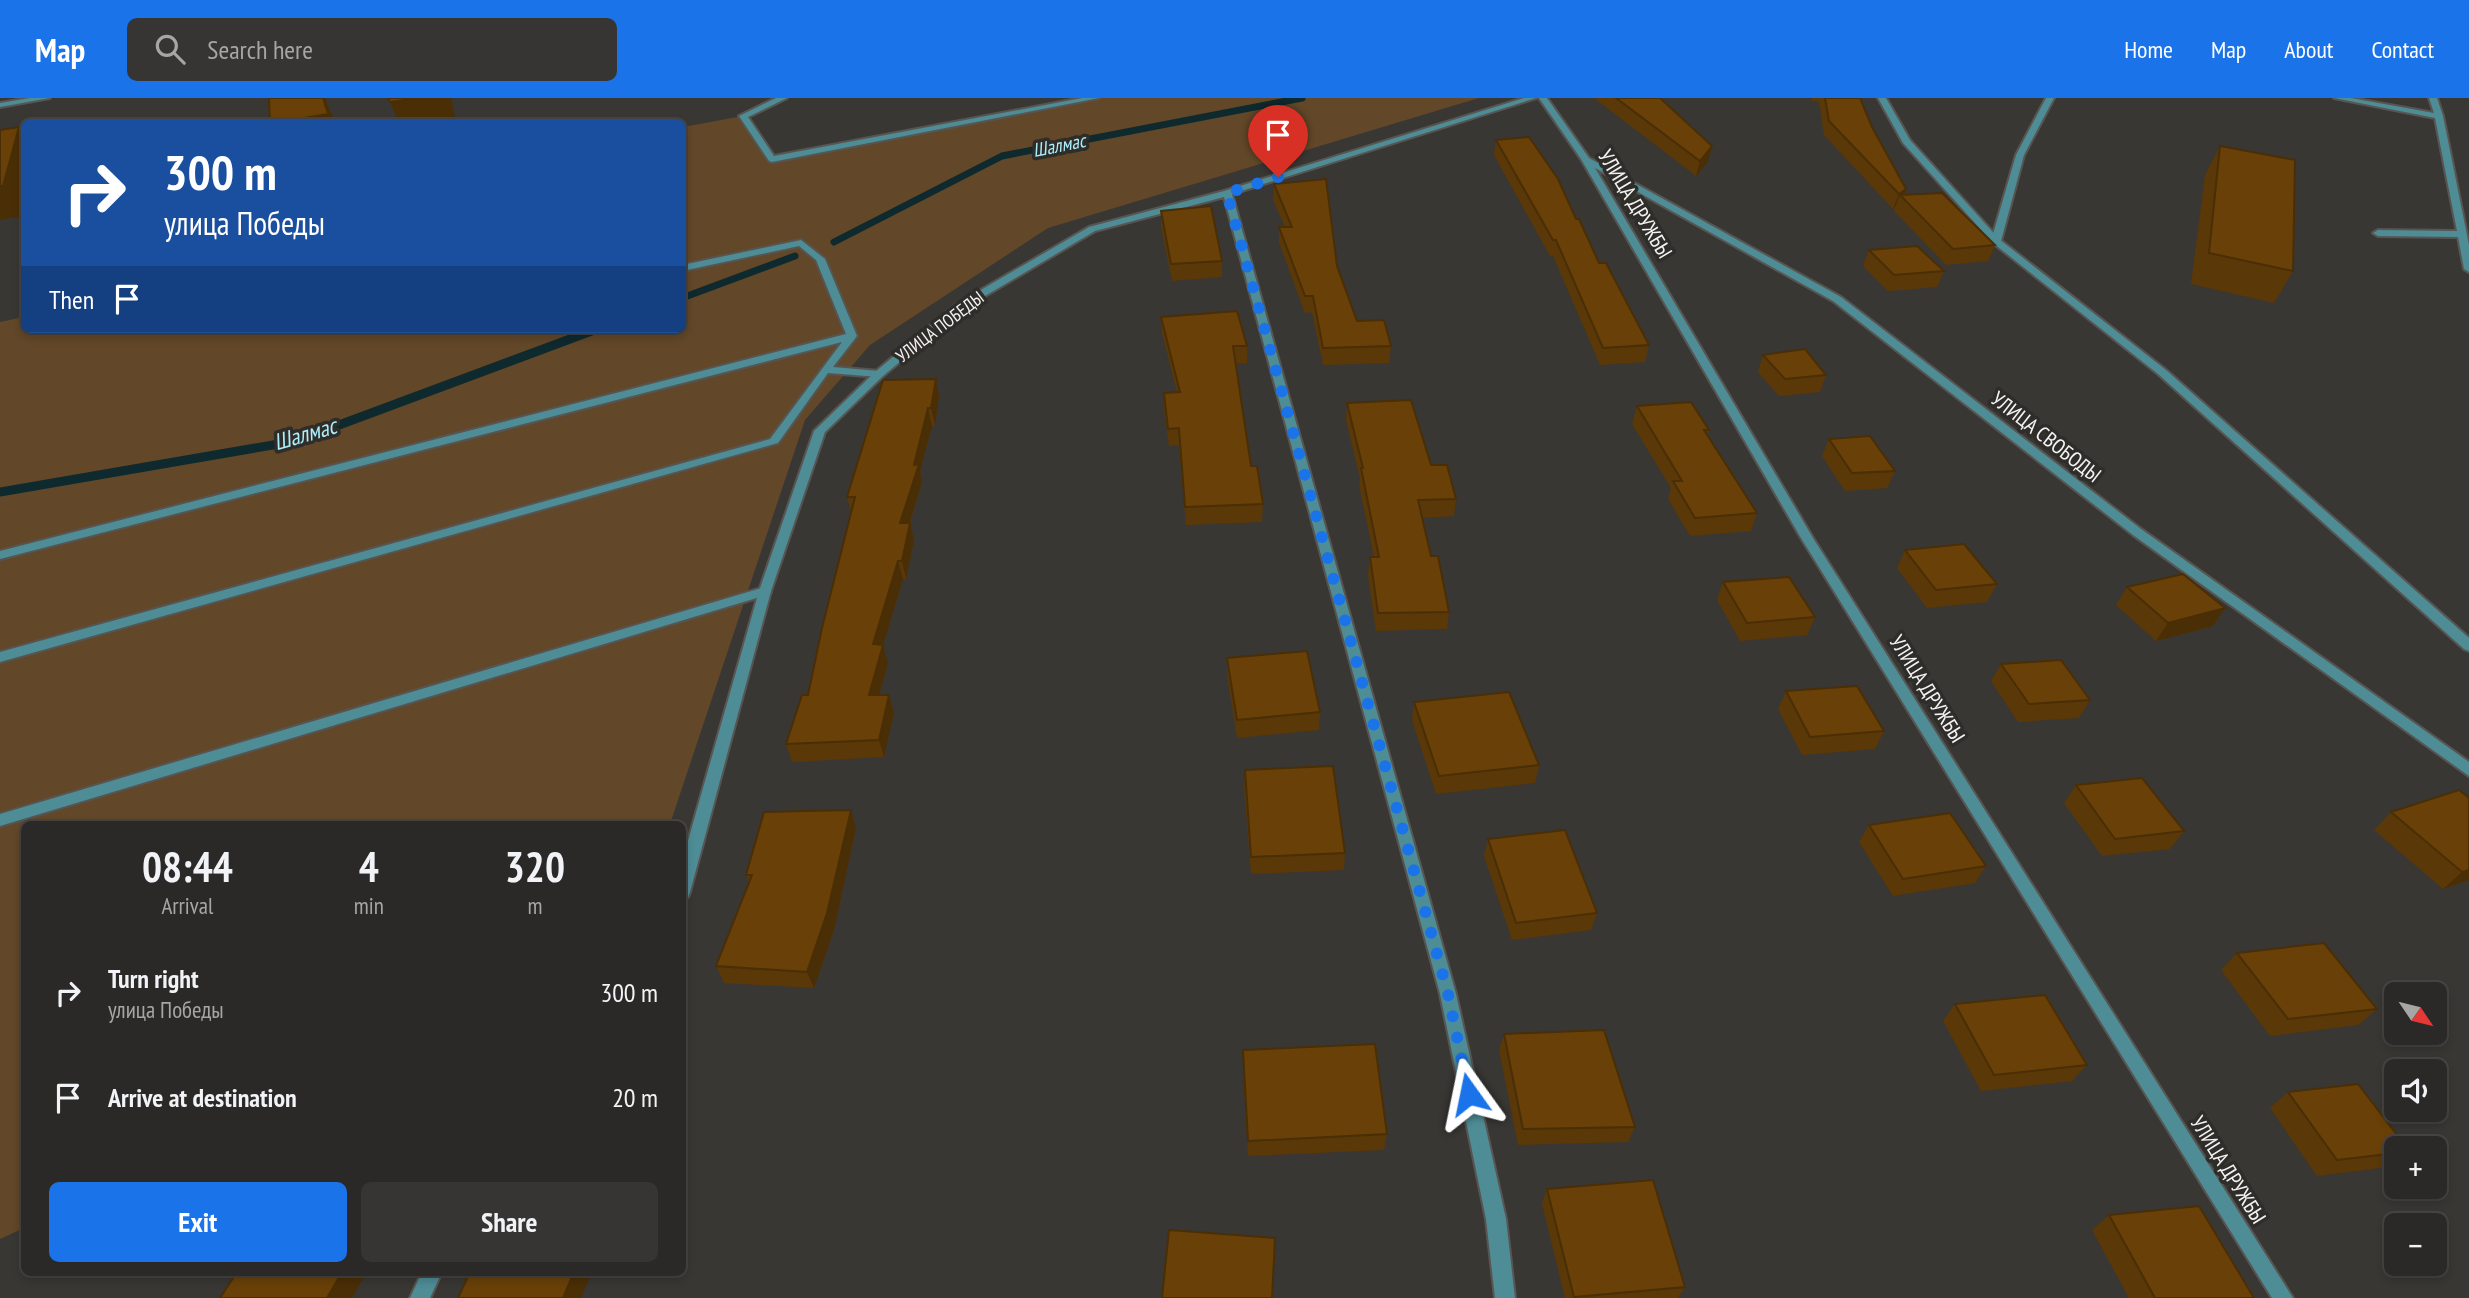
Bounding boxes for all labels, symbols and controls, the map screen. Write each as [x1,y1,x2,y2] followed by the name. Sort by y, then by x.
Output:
[127,18,617,81] search box
[35,28,85,71] text: Map
[151,30,189,68] icon: search
[207,33,313,66] text: Search here
[2124,34,2173,65] text: Home
[2211,34,2246,65] text: Map
[2284,34,2333,65] text: About
[2371,34,2434,65] text: Contact
[1248,105,1308,177] pin
[1259,116,1297,154] icon: arrive
[1031,128,1089,162] water label: Шалмас
[164,140,277,204] text: 300 m
[1592,145,1678,263] street label: УЛИЦА ДРУЖБЫ
[49,147,140,238] icon: right
[164,202,325,244] text: улица Победы
[108,280,146,318] icon: arrive
[49,283,94,316] text: Then
[891,286,988,367] street label: УЛИЦА ПОБЕДЫ
[1986,385,2107,488] street label: УЛИЦА СВОБОДЫ
[270,410,342,456] water label: Шалмас
[1884,630,1971,748] street label: УЛИЦА ДРУЖБЫ
[142,839,233,894] text: 08:44
[359,839,379,894] text: 4
[505,839,565,894] text: 320
[161,891,213,920] text: Arrival
[354,891,384,920] text: min
[527,891,542,920] text: m
[108,962,199,995] text: Turn right
[49,974,87,1012] icon: right
[600,976,658,1009] text: 300 m
[2384,982,2446,1045] north arrow
[2384,982,2447,1276] map controls
[108,995,224,1024] text: улица Победы
[1432,1057,1506,1131] position arrow
[2384,1059,2447,1122] button: sound
[49,1079,87,1117] icon: arrive
[108,1081,297,1114] text: Arrive at destination
[612,1081,658,1114] text: 20 m
[2185,1111,2272,1229] street label: УЛИЦА ДРУЖБЫ
[2384,1136,2447,1199] button: +
[49,1182,347,1262] button: Exit
[361,1182,658,1262] button: Share
[2384,1213,2447,1276] button: −

